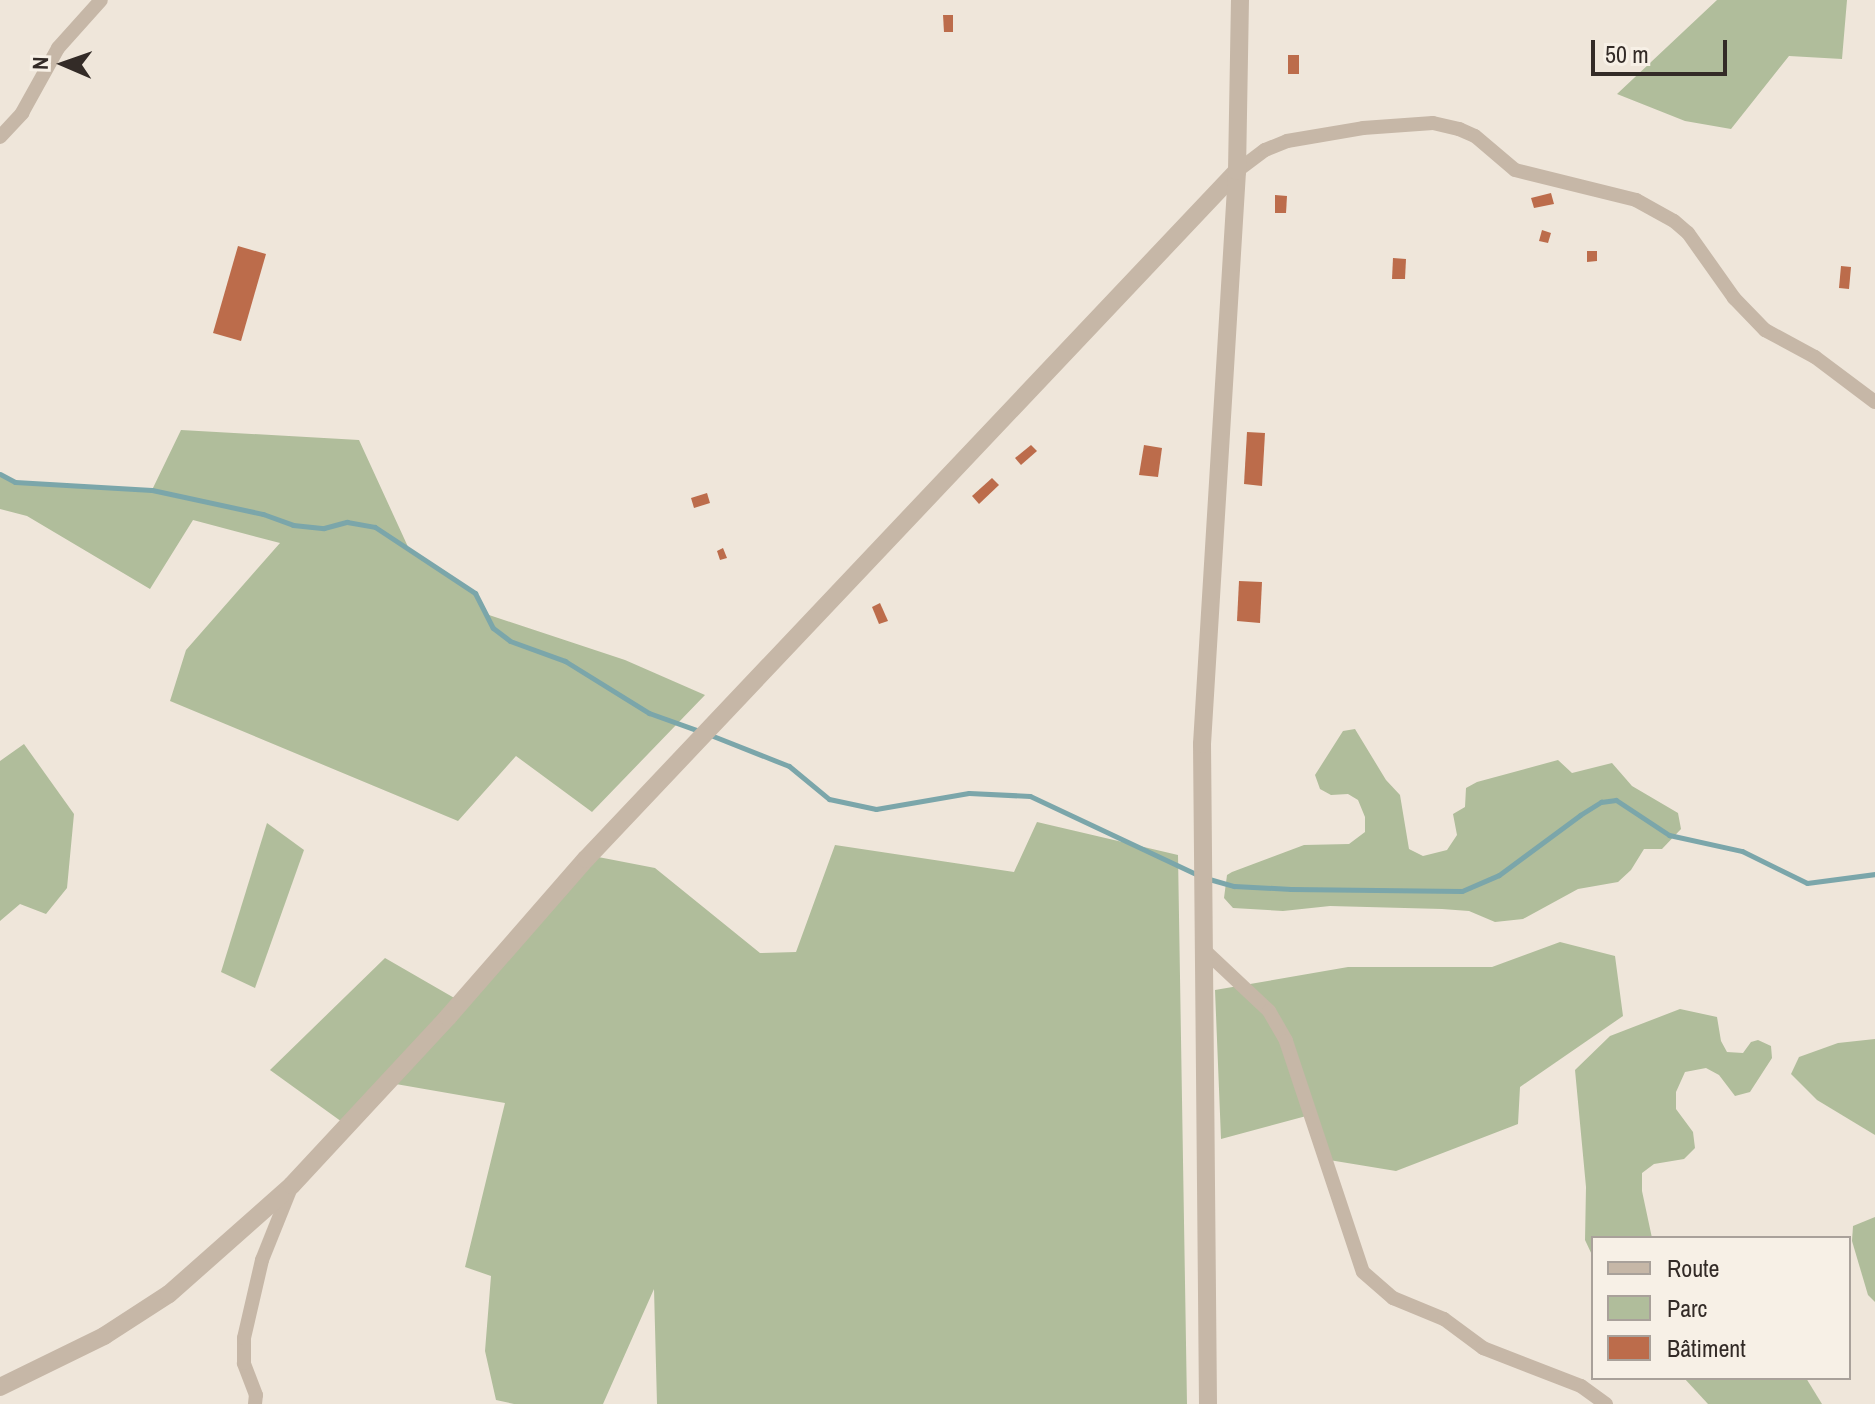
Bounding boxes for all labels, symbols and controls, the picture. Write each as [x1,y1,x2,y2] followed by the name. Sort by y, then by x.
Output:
[24,24,104,104] north arrow
[1595,24,1731,74] scale bar
[1605,38,1649,70] text: 50 m
[25,56,55,70] text: N
[1591,1236,1851,1380] legend
[1667,1252,1720,1284] text: Route
[1667,1292,1707,1324] text: Parc
[1667,1332,1746,1364] text: Bâtiment

